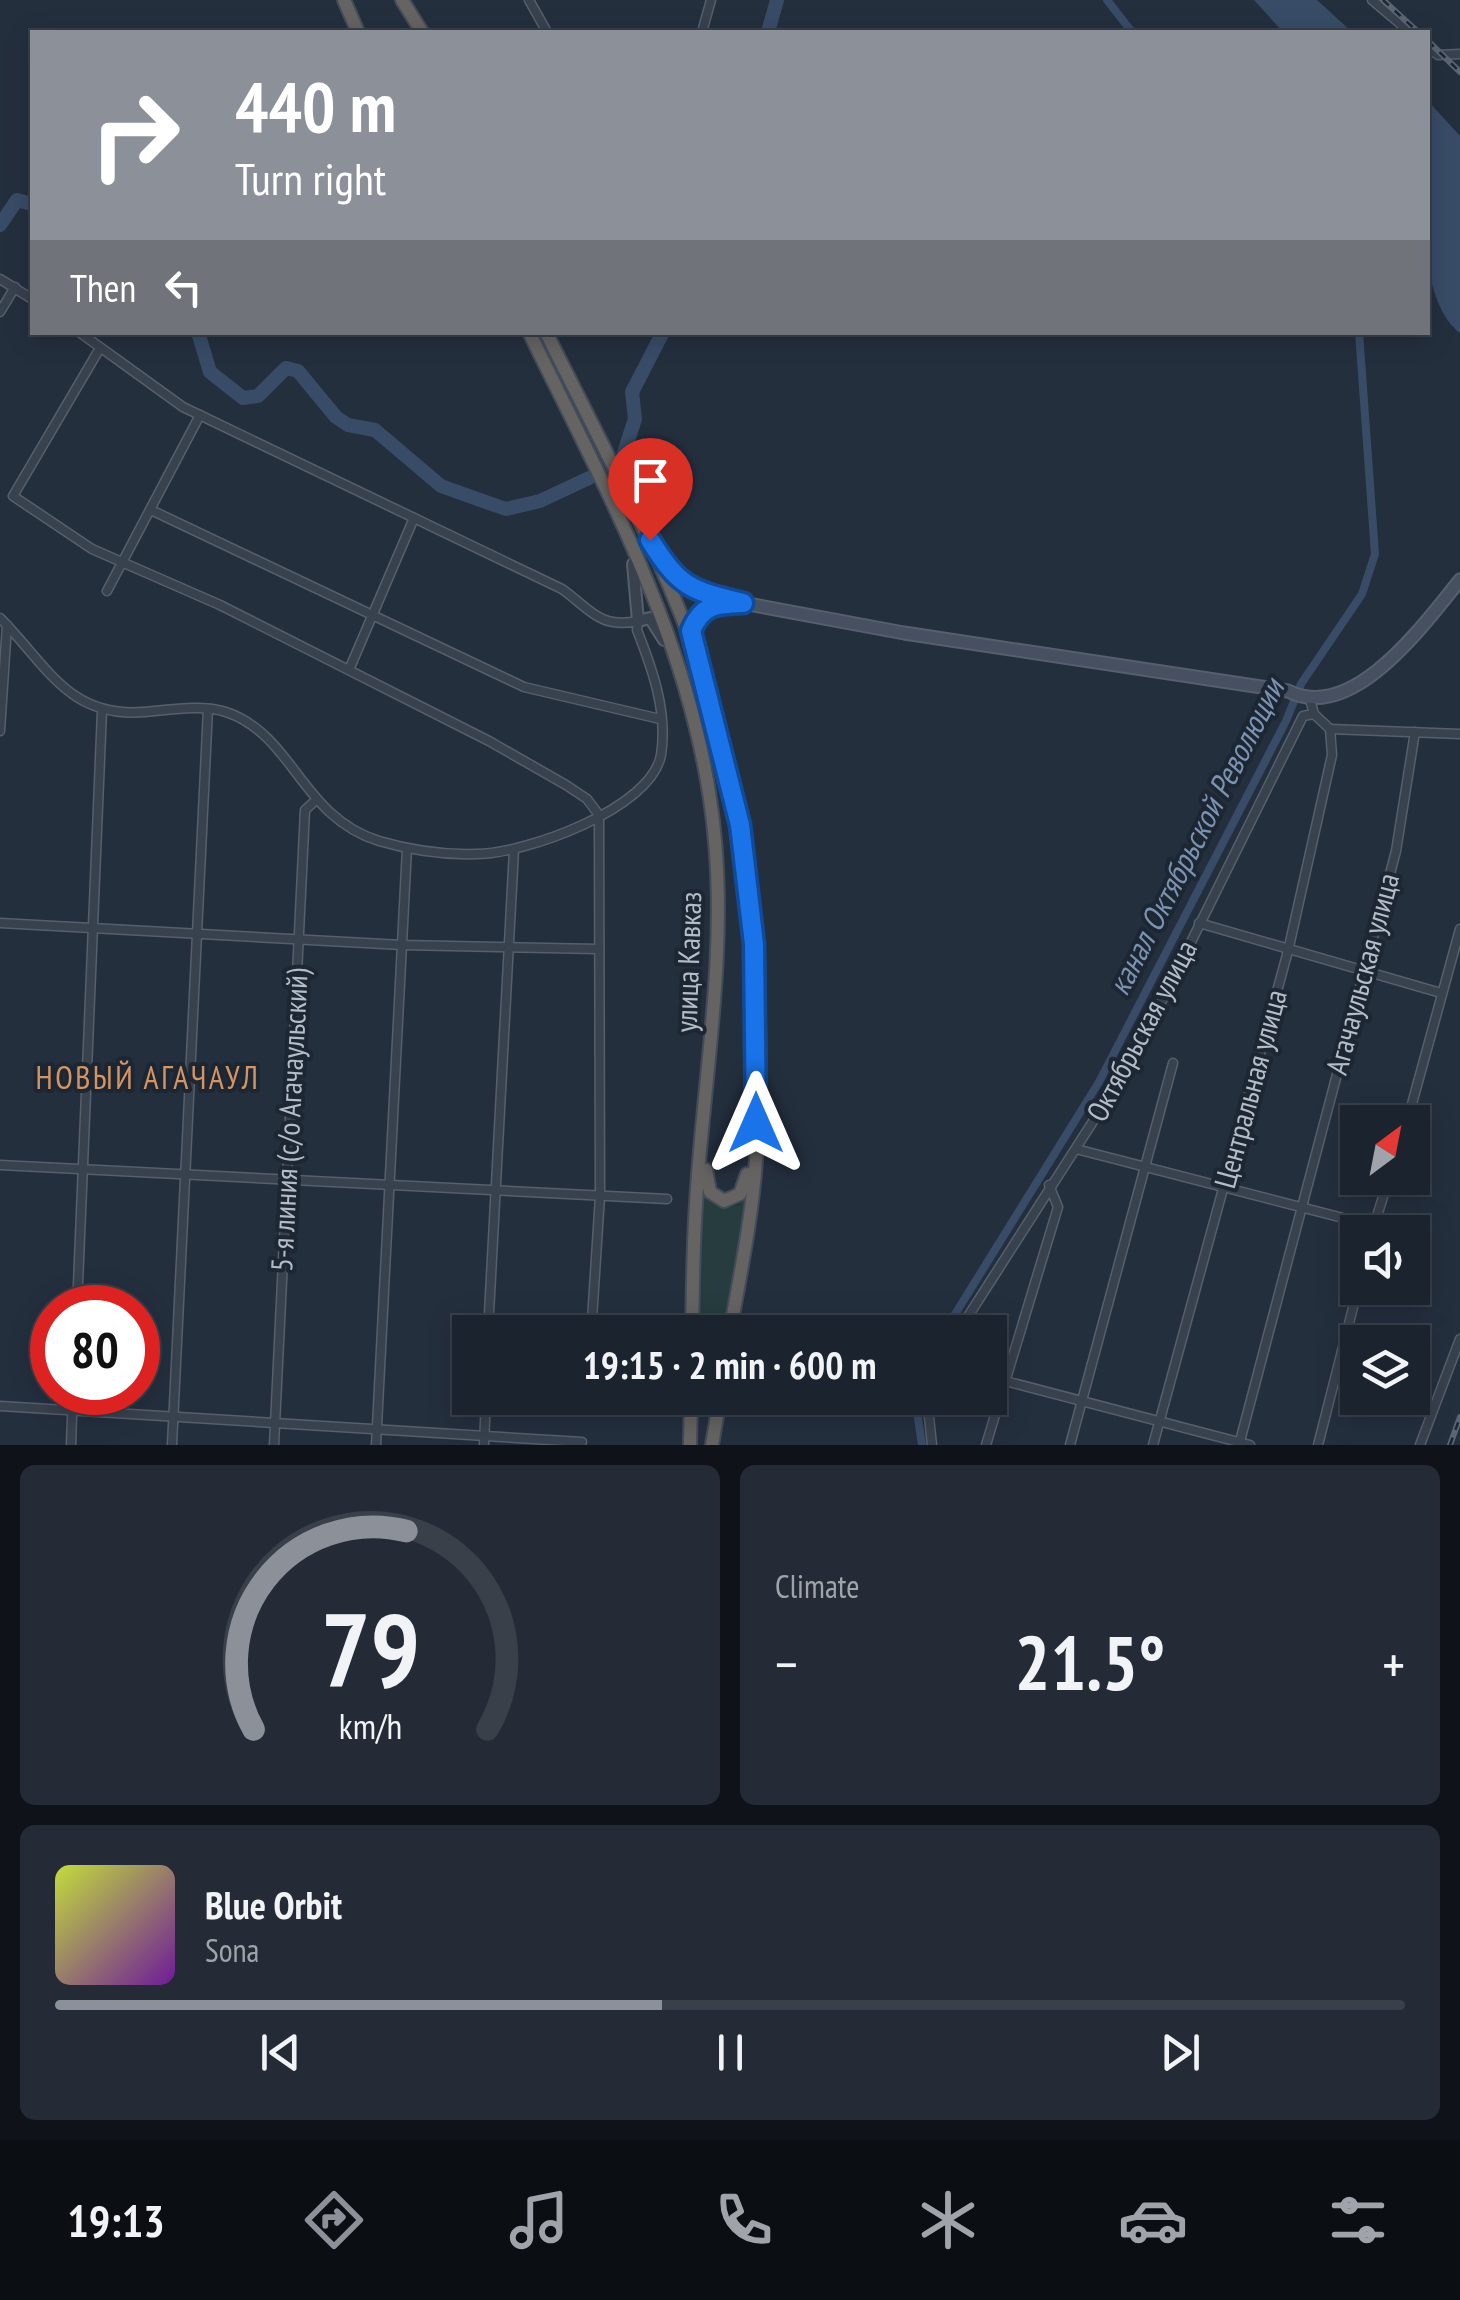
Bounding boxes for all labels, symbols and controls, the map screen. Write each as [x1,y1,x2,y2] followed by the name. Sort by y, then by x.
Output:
[235,61,396,151] text: 440 m
[70,70,200,200] icon: right
[235,149,386,207] text: Turn right
[156,260,211,315] icon: left
[70,263,136,312] text: Then
[608,438,693,541] pin
[623,453,678,508] icon: arrive
[1097,669,1294,1002] water label: канал Октябрьской Революции
[1316,869,1407,1079] street label: Агачаульская улица
[666,891,709,1033] street label: улица Кавказ
[1077,933,1205,1128] street label: Октябрьская улица
[261,967,316,1272] street label: 5-я линия (с/о Агачаульский)
[1204,985,1295,1192] street label: Центральная улица
[36,1056,260,1098] district label: НОВЫЙ АГАЧАУЛ
[704,1071,808,1175] position arrow
[1340,1105,1430,1195] north arrow
[1340,1105,1430,1415] map controls
[1340,1215,1430,1305] button: sound
[30,1285,160,1415] speed limit sign: 80
[1340,1325,1430,1415] button: layers
[583,1340,876,1389] text: 19:15 · 2 min · 600 m
[775,1565,859,1607] text: Climate
[320,1581,420,1716] text: 79
[1015,1614,1165,1711] text: 21.5°
[775,1628,798,1699] text: −
[1382,1628,1405,1699] text: +
[338,1703,402,1749] text: km/h
[205,1880,342,1929] text: Blue Orbit
[205,1929,259,1971] text: Sona
[253,2025,308,2080] icon: previous
[703,2025,758,2080] icon: pause
[1153,2025,1208,2080] icon: next
[299,2185,369,2255] icon: directions
[504,2185,574,2255] icon: music
[709,2185,779,2255] icon: phone
[913,2185,983,2255] icon: climate
[1118,2185,1188,2255] icon: car
[1323,2185,1393,2255] icon: filters
[67,2191,165,2249] text: 19:13

